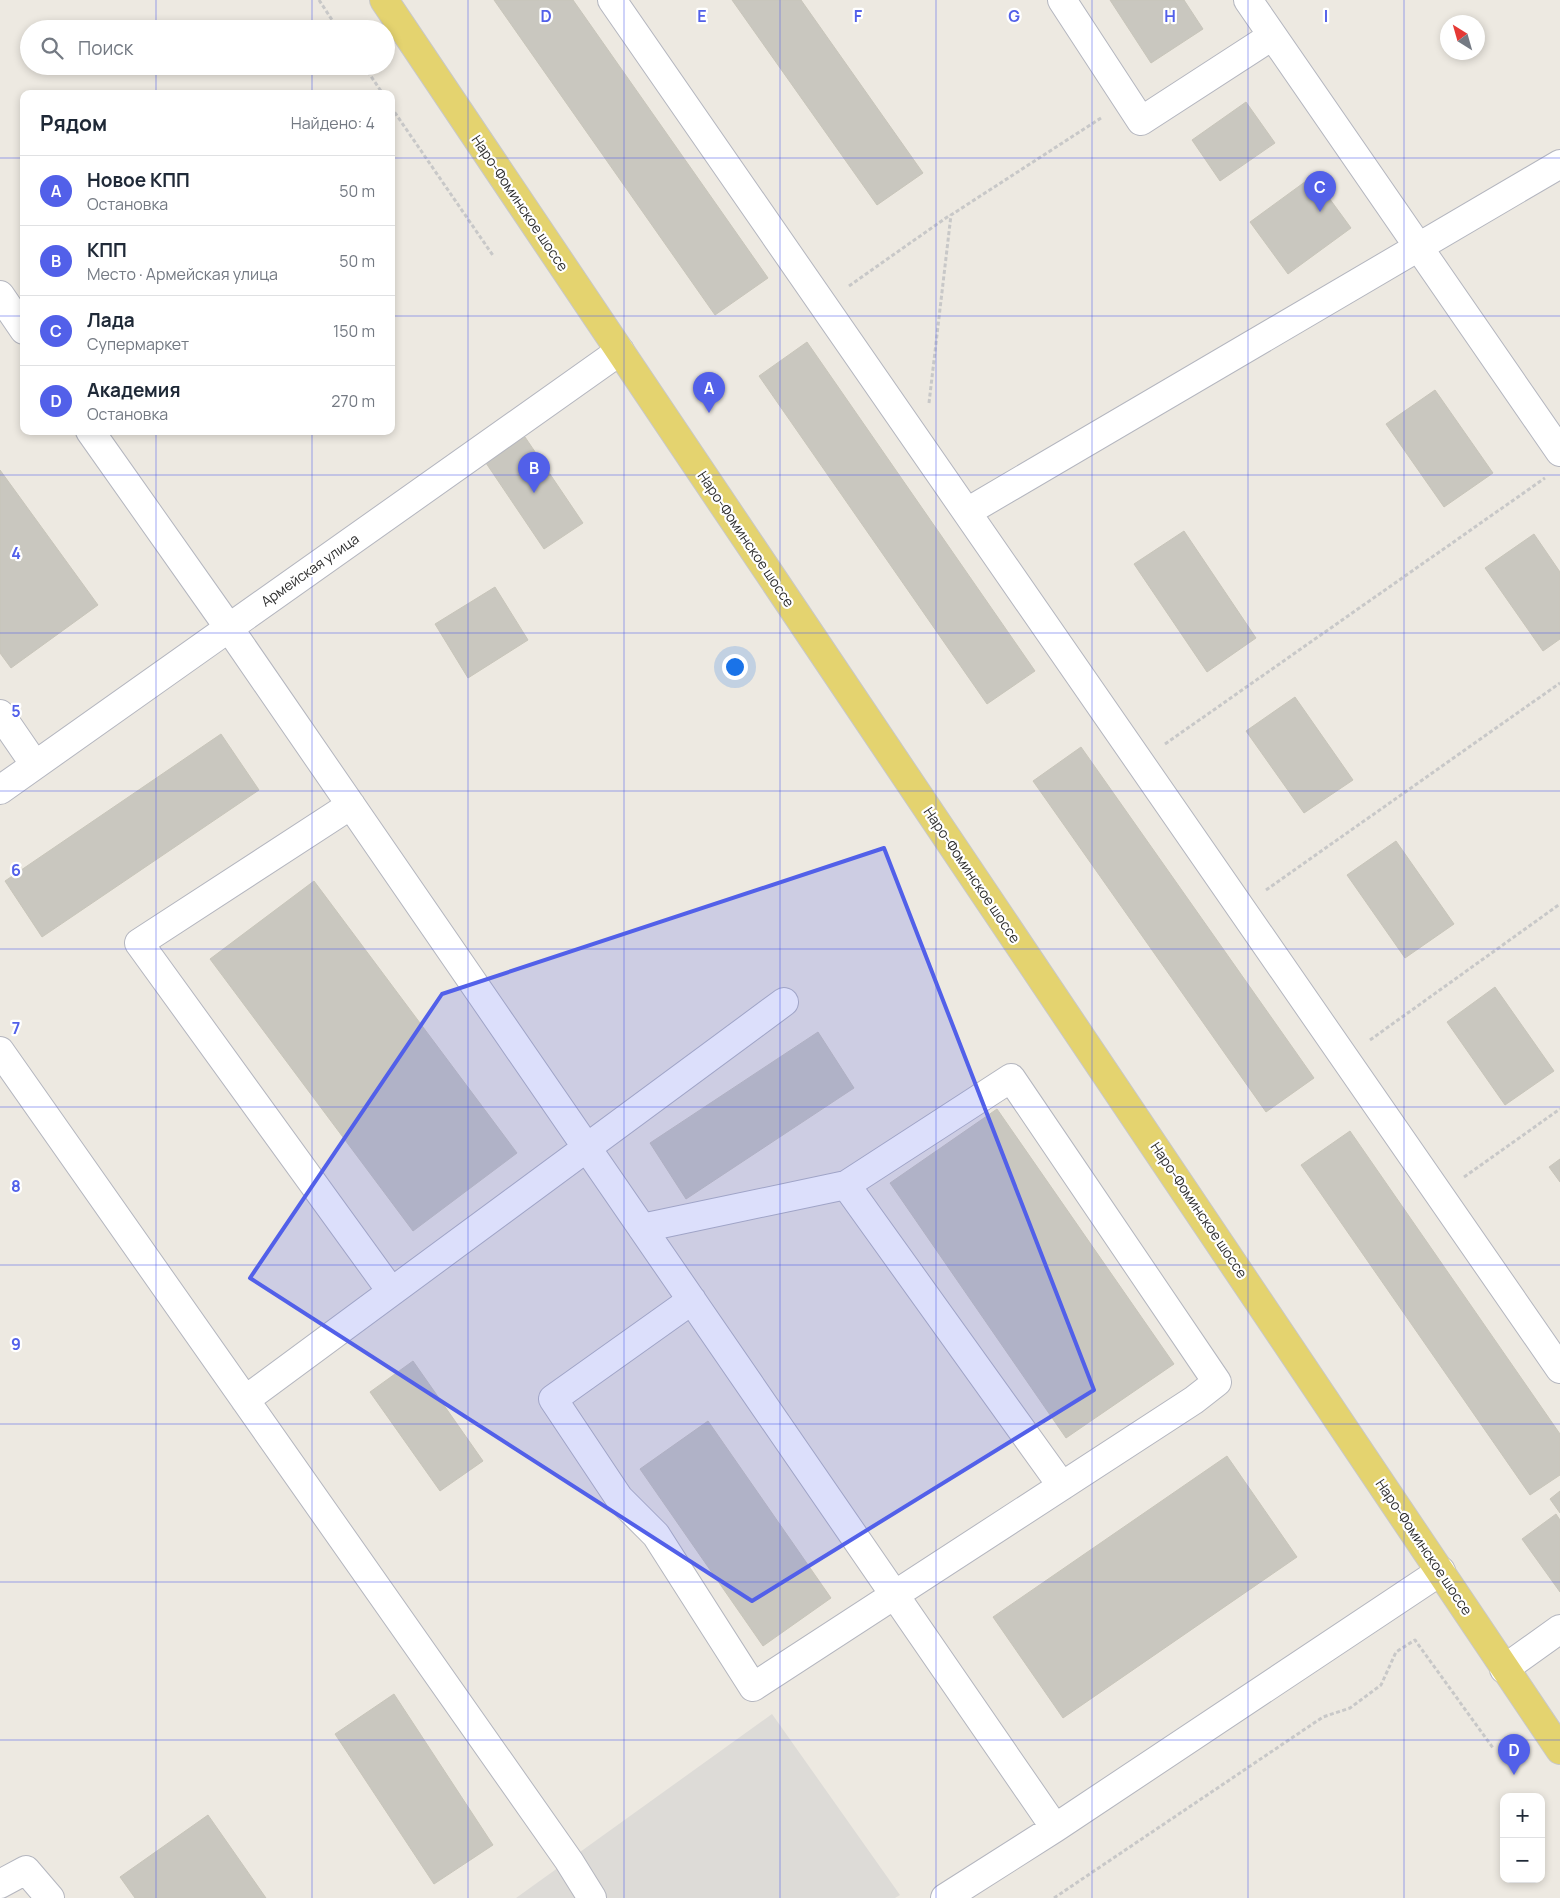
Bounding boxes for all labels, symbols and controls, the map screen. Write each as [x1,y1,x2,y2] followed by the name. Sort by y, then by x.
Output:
[540,5,552,27] text: D
[697,5,707,27] text: E
[854,5,863,27] text: F
[1008,5,1020,27] text: G
[1164,5,1176,27] text: H
[1324,5,1328,27] text: I
[1440,15,1485,60] north arrow
[20,20,395,75] search box
[38,34,66,62] icon: search
[78,35,133,61] text: Поиск
[40,109,107,137] text: Рядом
[291,112,375,134] text: Найдено: 4
[468,131,573,274] street label: Наро-Фоминское шоссе
[87,167,190,193] text: Новое КПП
[1304,171,1336,212] pin: C
[51,180,61,202] text: A
[339,180,375,202] text: 50 m
[87,193,168,215] text: Остановка
[87,237,127,263] text: КПП
[51,250,61,272] text: B
[339,250,375,272] text: 50 m
[87,263,278,285] text: Место · Армейская улица
[87,307,135,333] text: Лада
[50,320,62,342] text: C
[333,320,375,342] text: 150 m
[87,333,189,355] text: Супермаркет
[693,372,725,413] pin: A
[87,377,181,403] text: Академия
[50,390,62,412] text: D
[331,390,375,412] text: 270 m
[87,403,168,425] text: Остановка
[518,452,550,493] pin: B
[694,467,799,610] street label: Наро-Фоминское шоссе
[257,529,362,611] street label: Армейская улица
[11,542,21,564] text: 4
[722,654,748,680] your location
[11,700,21,722] text: 5
[920,803,1025,946] street label: Наро-Фоминское шоссе
[11,859,21,881] text: 6
[12,1017,20,1039] text: 7
[1147,1138,1252,1281] street label: Наро-Фоминское шоссе
[11,1175,21,1197] text: 8
[11,1333,21,1355] text: 9
[1372,1475,1477,1618] street label: Наро-Фоминское шоссе
[1498,1734,1530,1775] pin: D
[1500,1793,1545,1883] map controls
[1500,1793,1545,1838] button: +
[1500,1838,1545,1883] button: −

